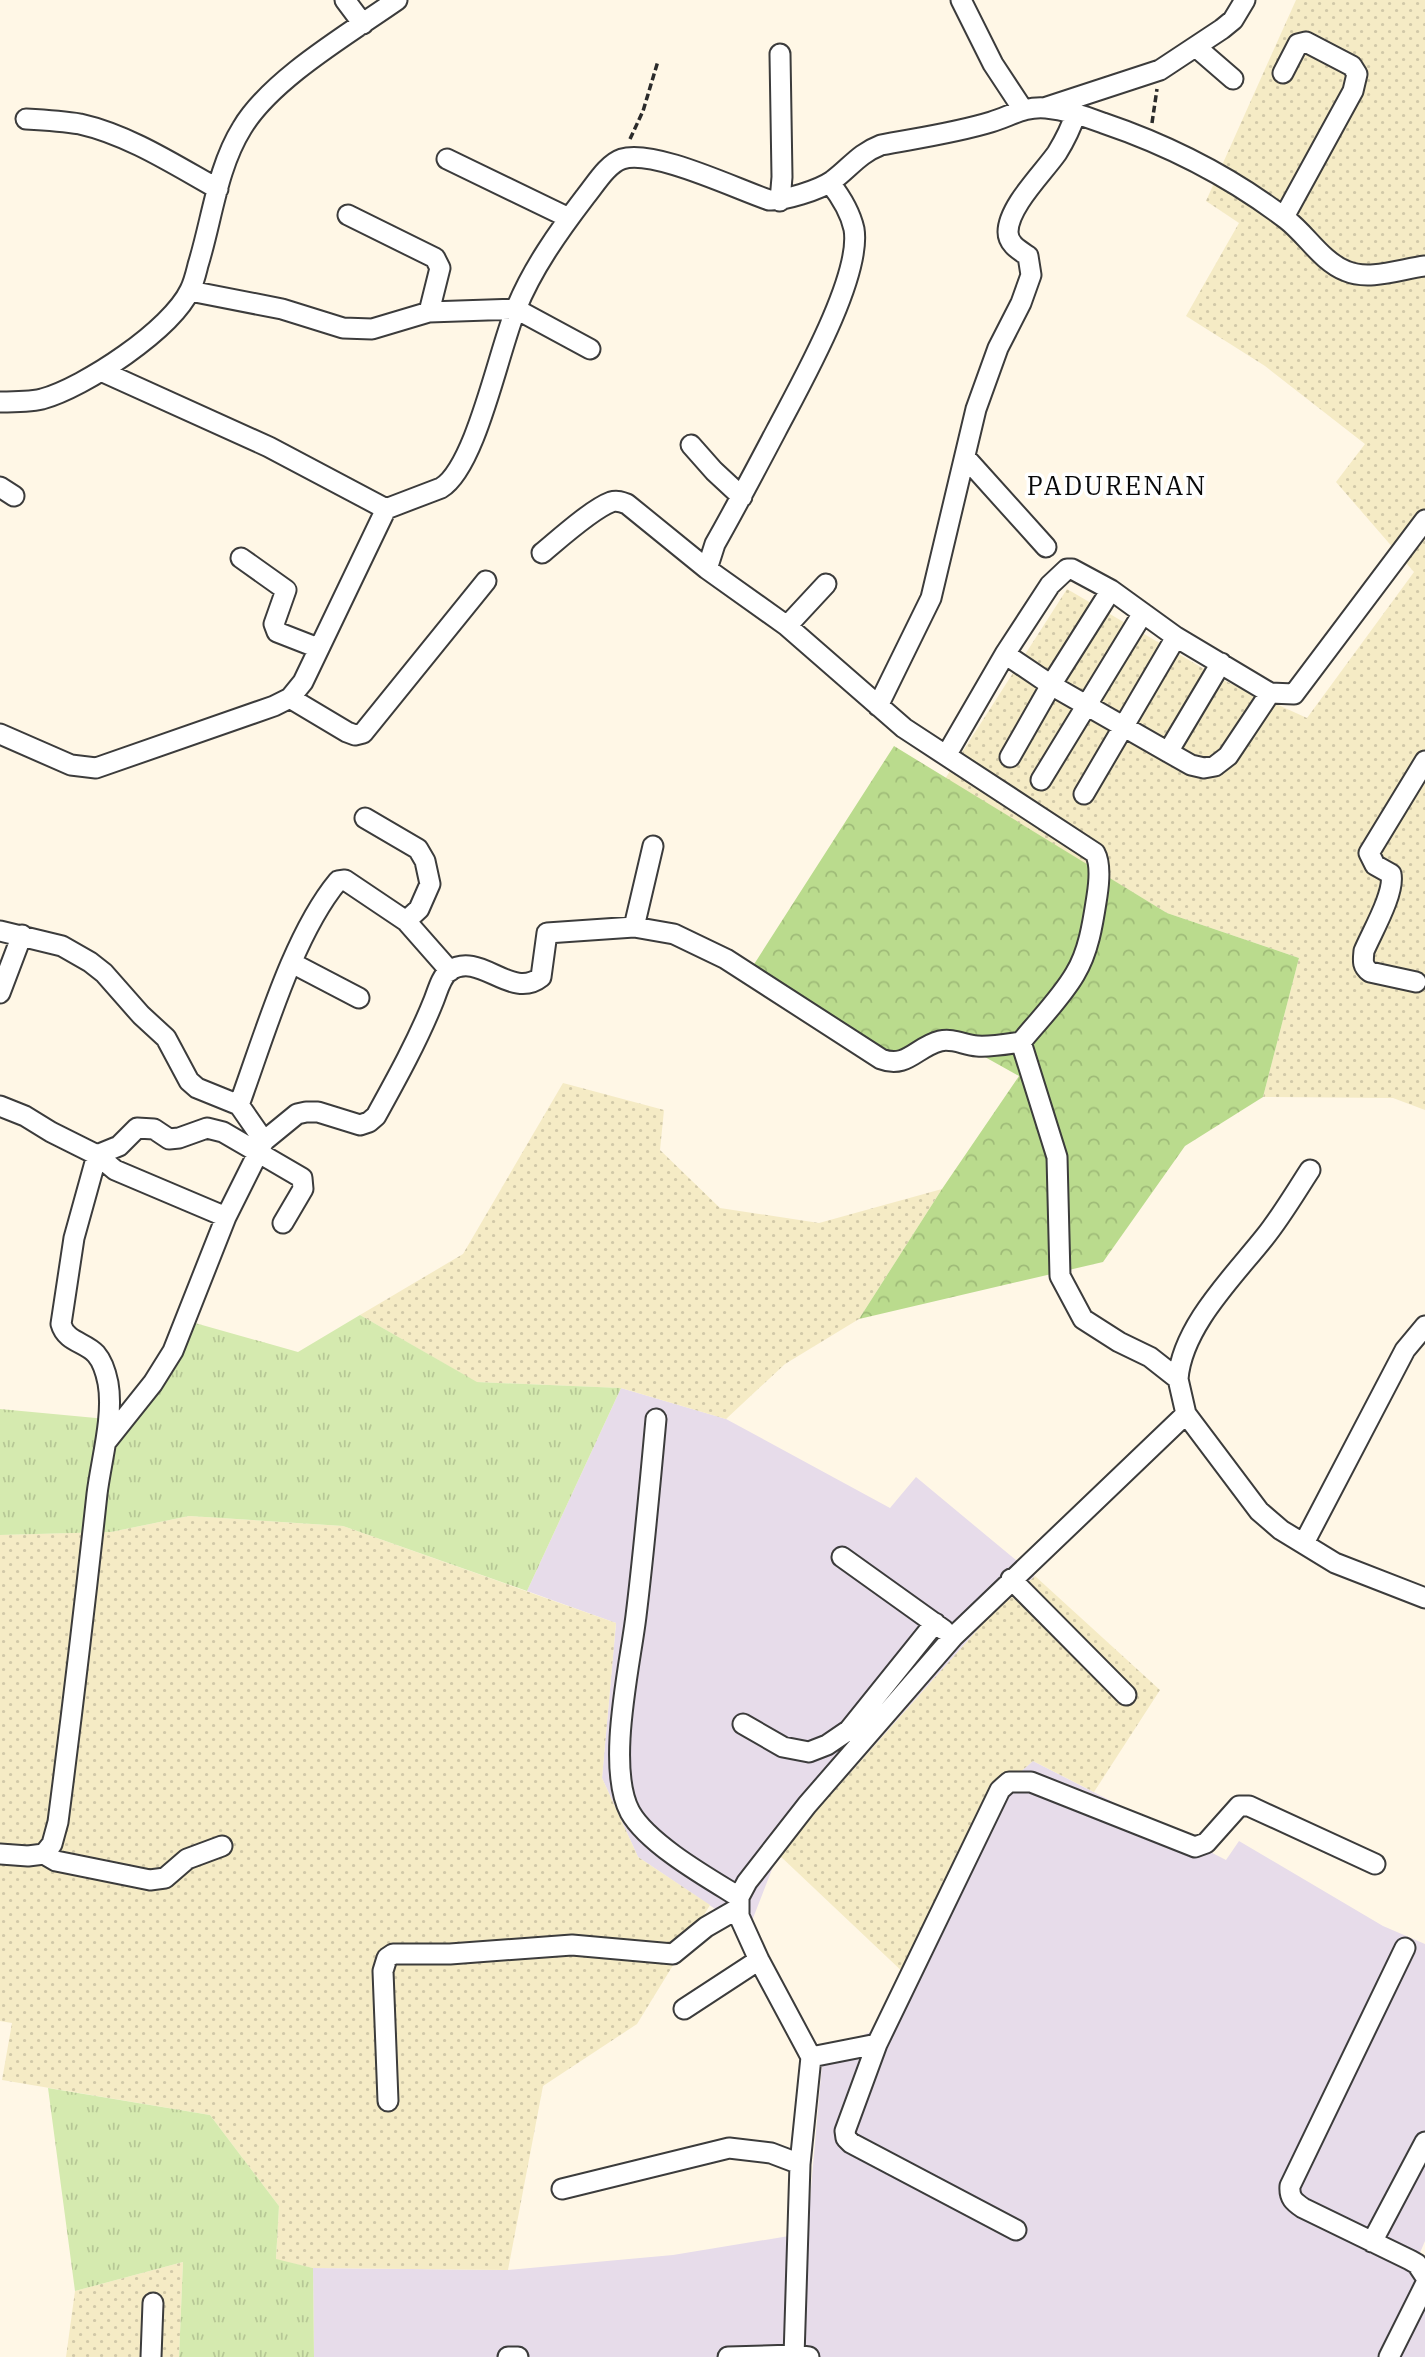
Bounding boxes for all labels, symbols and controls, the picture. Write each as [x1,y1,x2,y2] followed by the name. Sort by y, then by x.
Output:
[1027,468,1207,502] district label: PADURENAN

